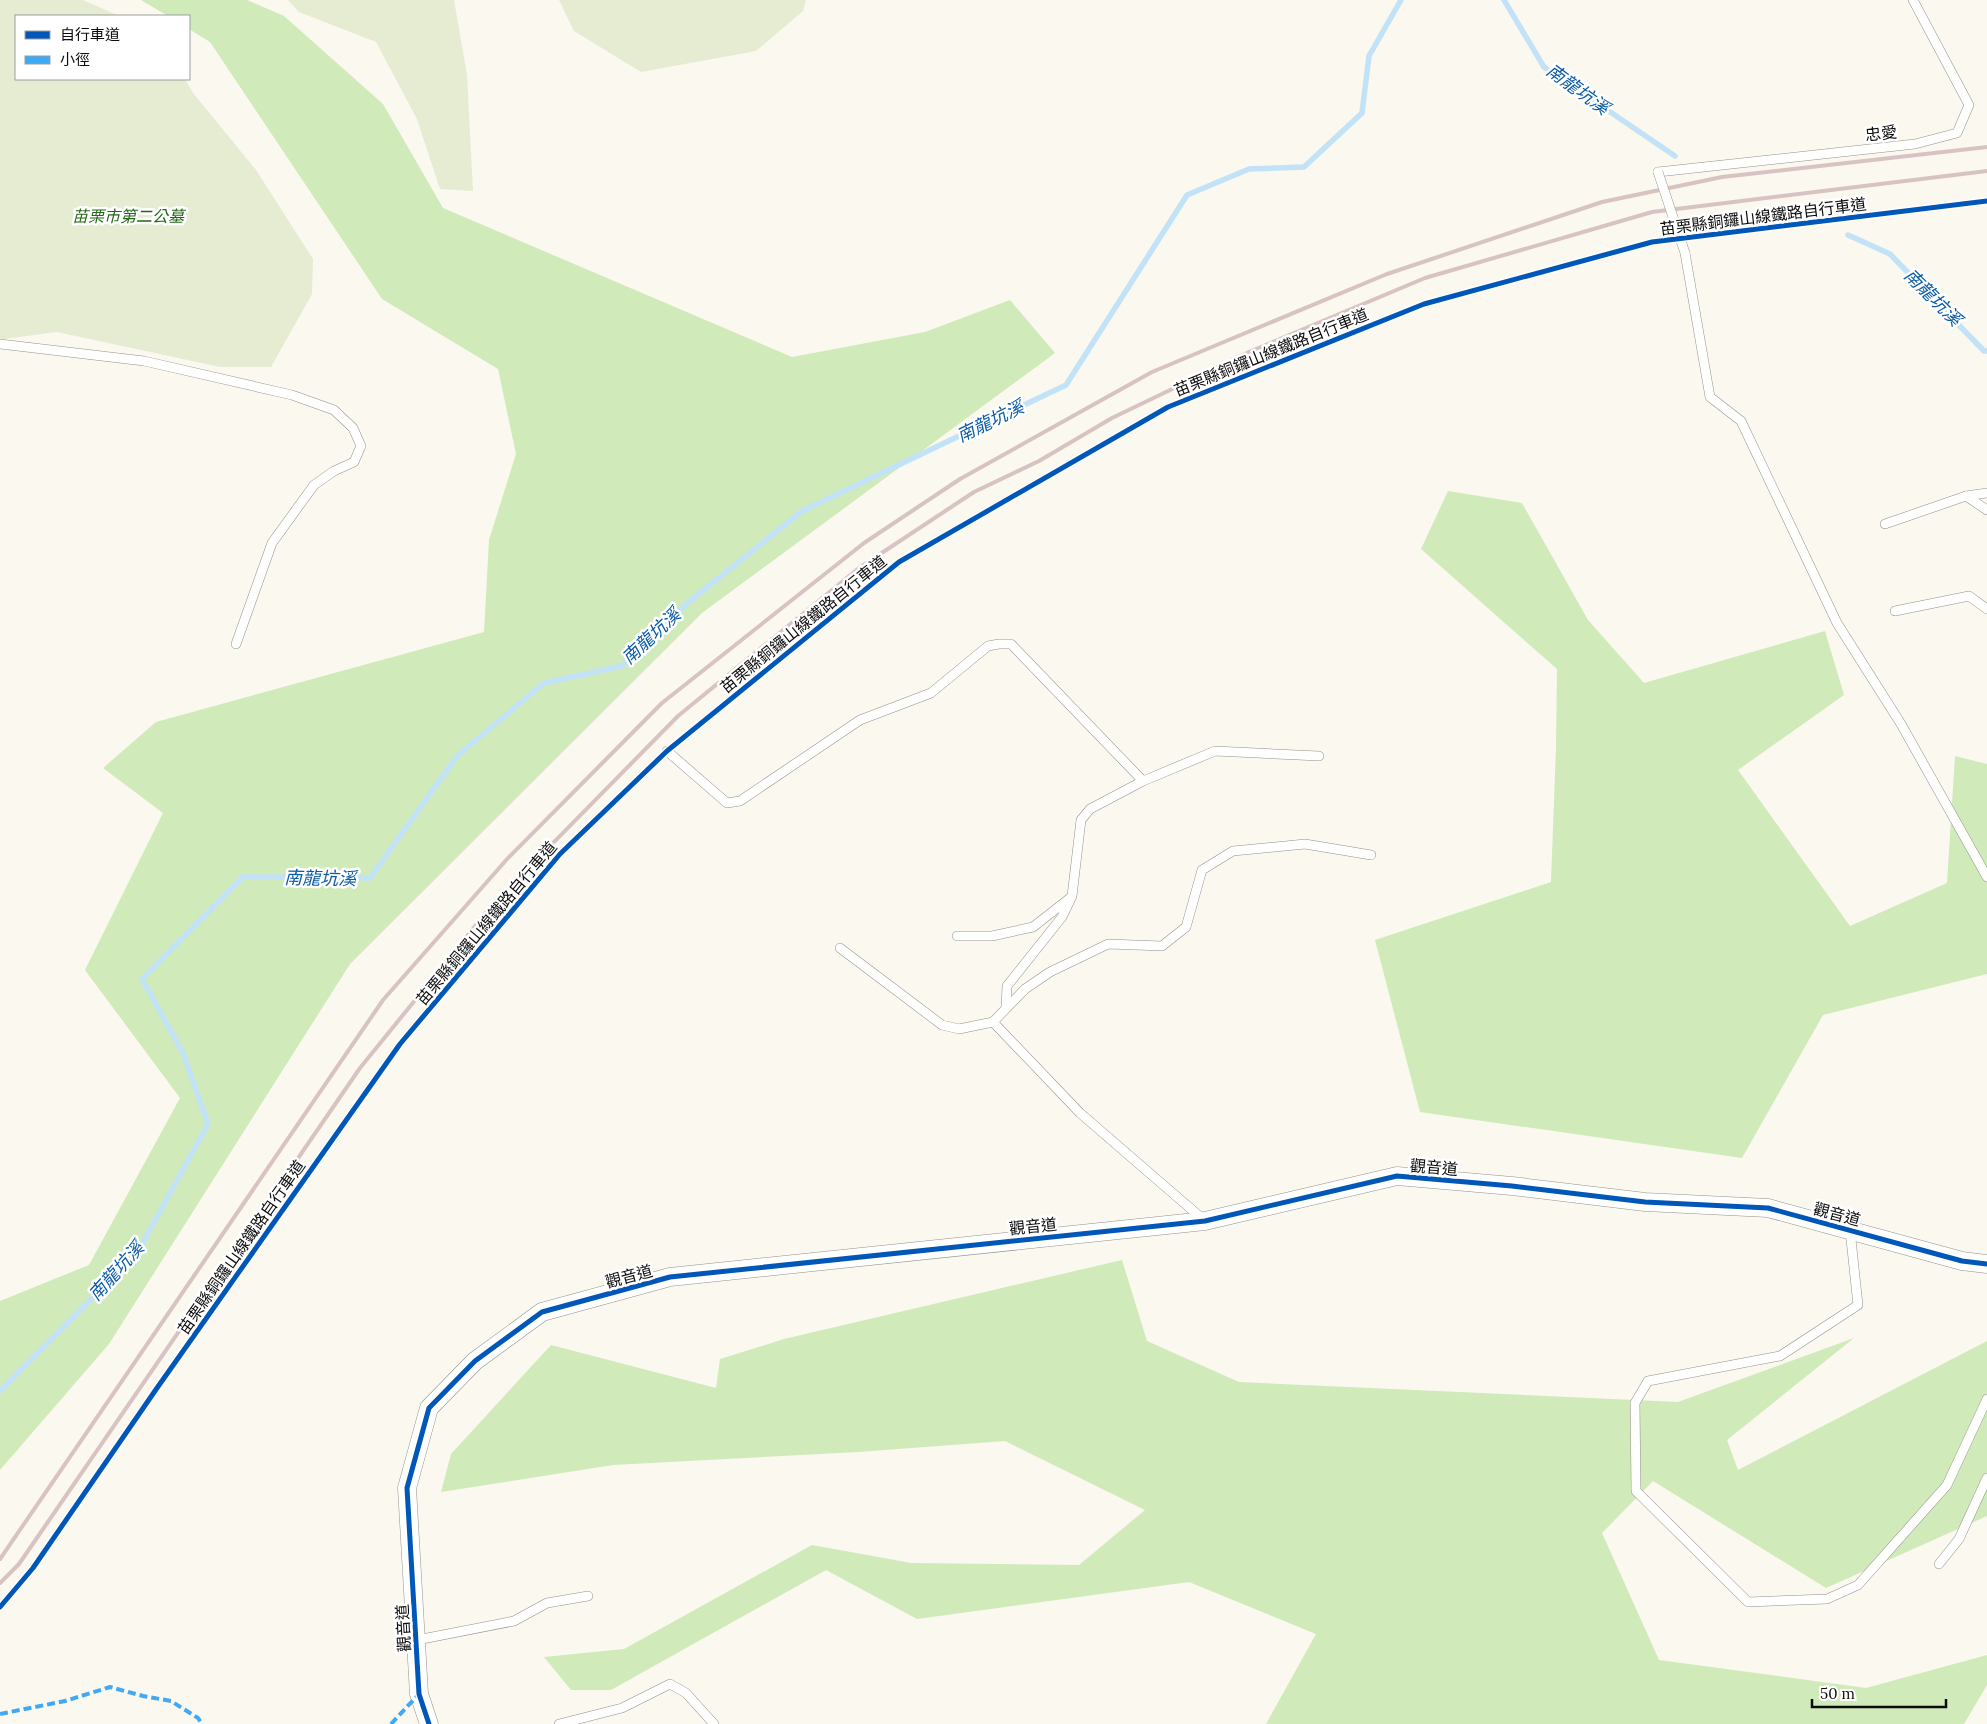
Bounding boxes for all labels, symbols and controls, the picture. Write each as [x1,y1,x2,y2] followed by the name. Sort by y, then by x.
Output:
[15,15,190,80] legend
[60,25,120,44] text: 自行車道
[60,50,90,69] text: 小徑
[1542,59,1616,121] water label: 南龍坑溪
[1864,121,1898,145] street label: 忠愛
[1659,193,1867,239] street label: 苗栗縣銅鑼山線鐵路自行車道
[72,206,187,226] park label: 苗栗市第二公墓
[1899,263,1969,333] water label: 南龍坑溪
[1171,304,1371,400] street label: 苗栗縣銅鑼山線鐵路自行車道
[953,394,1030,447] water label: 南龍坑溪
[716,551,890,697] street label: 苗栗縣銅鑼山線鐵路自行車道
[617,601,687,669] water label: 南龍坑溪
[411,837,561,1009] street label: 苗栗縣銅鑼山線鐵路自行車道
[284,866,359,890] water label: 南龍坑溪
[1409,1155,1459,1179] street label: 觀音道
[173,1156,309,1338] street label: 苗栗縣銅鑼山線鐵路自行車道
[1811,1198,1863,1230] street label: 觀音道
[1008,1214,1058,1238] street label: 觀音道
[83,1234,151,1305] water label: 南龍坑溪
[603,1260,655,1292] street label: 觀音道
[392,1604,414,1652] street label: 觀音道
[1812,1676,1946,1708] scale bar
[1820,1684,1855,1703] text: 50 m

